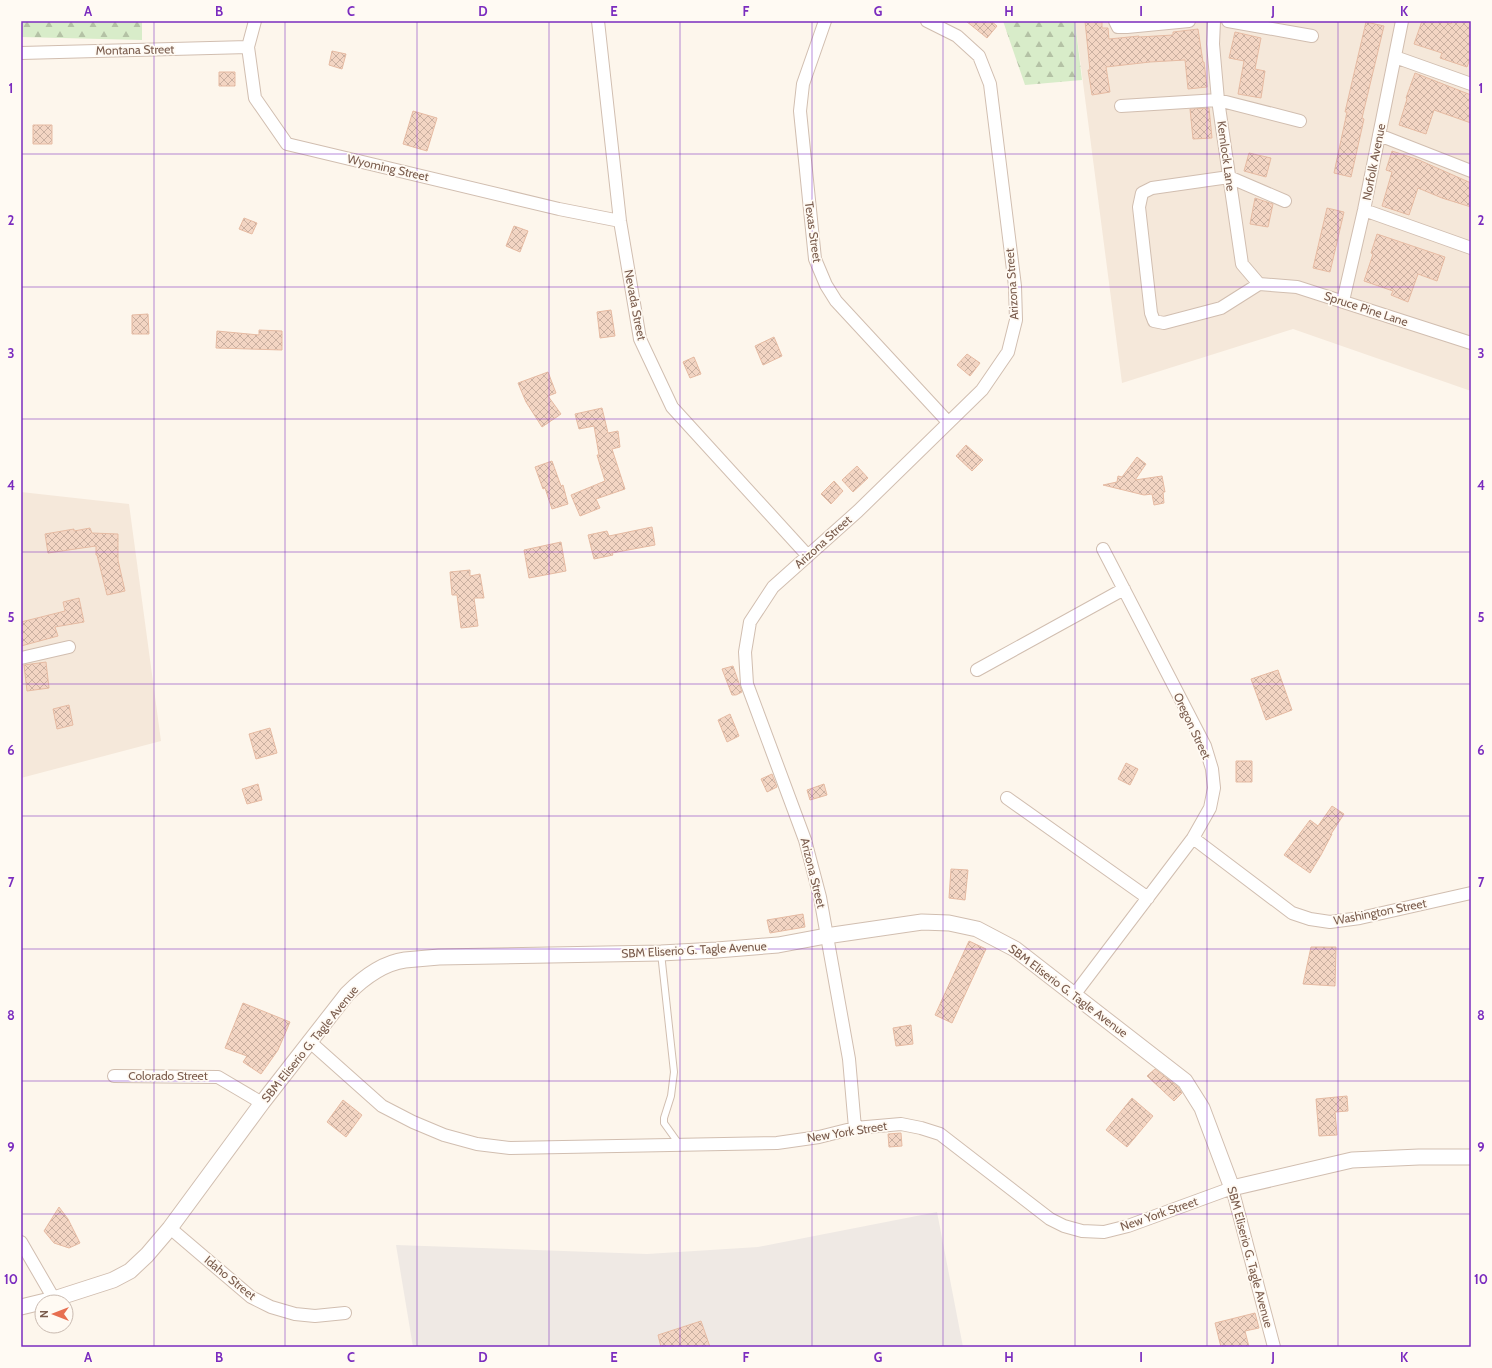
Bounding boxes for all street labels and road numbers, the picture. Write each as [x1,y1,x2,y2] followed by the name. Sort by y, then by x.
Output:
[96,41,174,58] street label: Montana Street
[1214,120,1239,192] street label: Kemlock Lane
[1359,122,1388,202] street label: Norfolk Avenue
[346,151,430,184] street label: Wyoming Street
[802,200,825,263] street label: Texas Street
[1002,248,1021,320] street label: Arizona Street
[621,268,650,342] street label: Nevada Street
[1322,288,1410,329] street label: Spruce Pine Lane
[791,512,854,571] street label: Arizona Street
[1170,690,1214,761] street label: Oregon Street
[798,836,829,910] street label: Arizona Street
[1332,895,1428,928] street label: Washington Street
[621,938,767,961] street label: SBM Eliserio G. Tagle Avenue
[1006,941,1131,1040] street label: SBM Eliserio G. Tagle Avenue
[258,982,361,1105] street label: SBM Eliserio G. Tagle Avenue
[128,1068,208,1083] street label: Colorado Street
[806,1118,888,1145] street label: New York Street
[1224,1185,1277,1329] street label: SBM Eliserio G. Tagle Avenue
[1118,1193,1200,1234] street label: New York Street
[202,1252,259,1303] street label: Idaho Street

